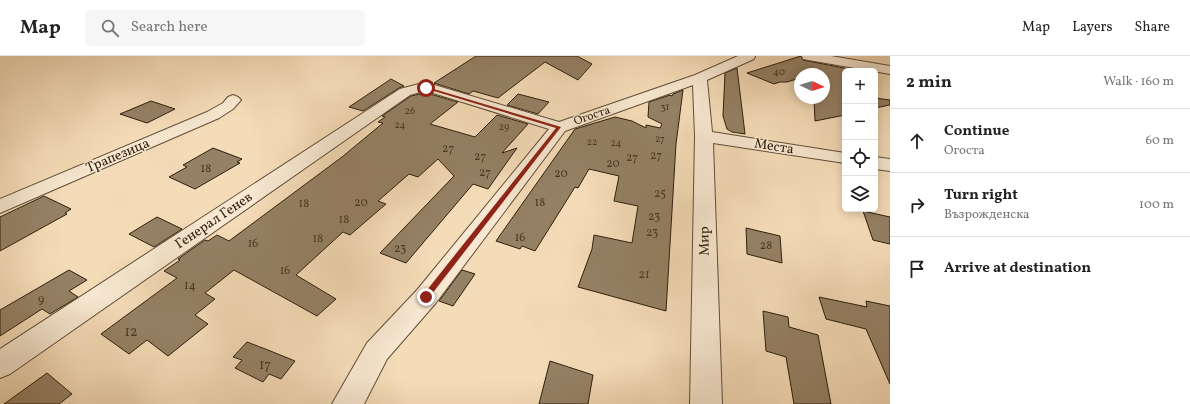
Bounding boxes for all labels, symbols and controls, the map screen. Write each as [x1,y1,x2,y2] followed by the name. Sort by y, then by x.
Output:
[85,10,365,46] search box
[20,15,61,41] text: Map
[99,17,121,39] icon: search
[131,17,208,38] text: Search here
[1022,18,1050,37] text: Map
[1072,18,1112,37] text: Layers
[1134,18,1170,37] text: Share
[773,65,785,79] house number: 40
[794,68,830,104] north arrow
[842,68,878,212] map controls
[842,68,878,104] button: +
[906,71,952,94] text: 2 min
[1103,73,1174,91] text: Walk · 160 m
[417,79,435,97] route start
[660,100,670,114] house number: 31
[572,102,612,130] street label: Огоста
[405,104,415,118] house number: 26
[842,104,878,140] button: −
[394,118,406,132] house number: 24
[499,120,509,134] house number: 29
[944,121,1009,142] text: Continue
[906,130,928,152] icon: ahead
[655,132,665,146] house number: 27
[1146,132,1174,150] text: 60 m
[83,134,153,178] street label: Трапезица
[587,135,597,149] house number: 22
[753,135,795,159] street label: Места
[610,136,622,150] house number: 24
[842,140,878,176] button: locate
[442,141,454,157] house number: 27
[944,142,985,160] text: Огоста
[650,148,662,164] house number: 27
[474,149,486,165] house number: 27
[626,150,638,166] house number: 27
[606,156,620,172] house number: 20
[201,161,211,177] house number: 18
[479,165,491,181] house number: 27
[554,166,568,182] house number: 20
[842,176,878,212] button: layers
[944,185,1018,206] text: Turn right
[654,186,666,202] house number: 25
[171,188,257,254] street label: Генерал Генев
[906,194,928,216] icon: right
[354,195,368,211] house number: 20
[535,195,545,211] house number: 18
[299,196,309,212] house number: 18
[1139,196,1174,214] text: 100 m
[944,206,1030,224] text: Възрожденска
[648,209,660,225] house number: 23
[339,212,349,228] house number: 18
[646,225,658,241] house number: 23
[695,226,715,256] street label: Мир
[515,230,525,246] house number: 16
[313,231,323,247] house number: 18
[248,236,258,252] house number: 16
[760,238,772,254] house number: 28
[394,241,406,257] house number: 23
[906,258,928,280] icon: arrive
[944,258,1091,279] text: Arrive at destination
[280,263,290,279] house number: 16
[638,267,650,283] house number: 21
[184,278,196,294] house number: 14
[417,288,435,306] route end
[38,292,44,308] house number: 9
[125,323,137,342] house number: 12
[259,356,271,375] house number: 17

